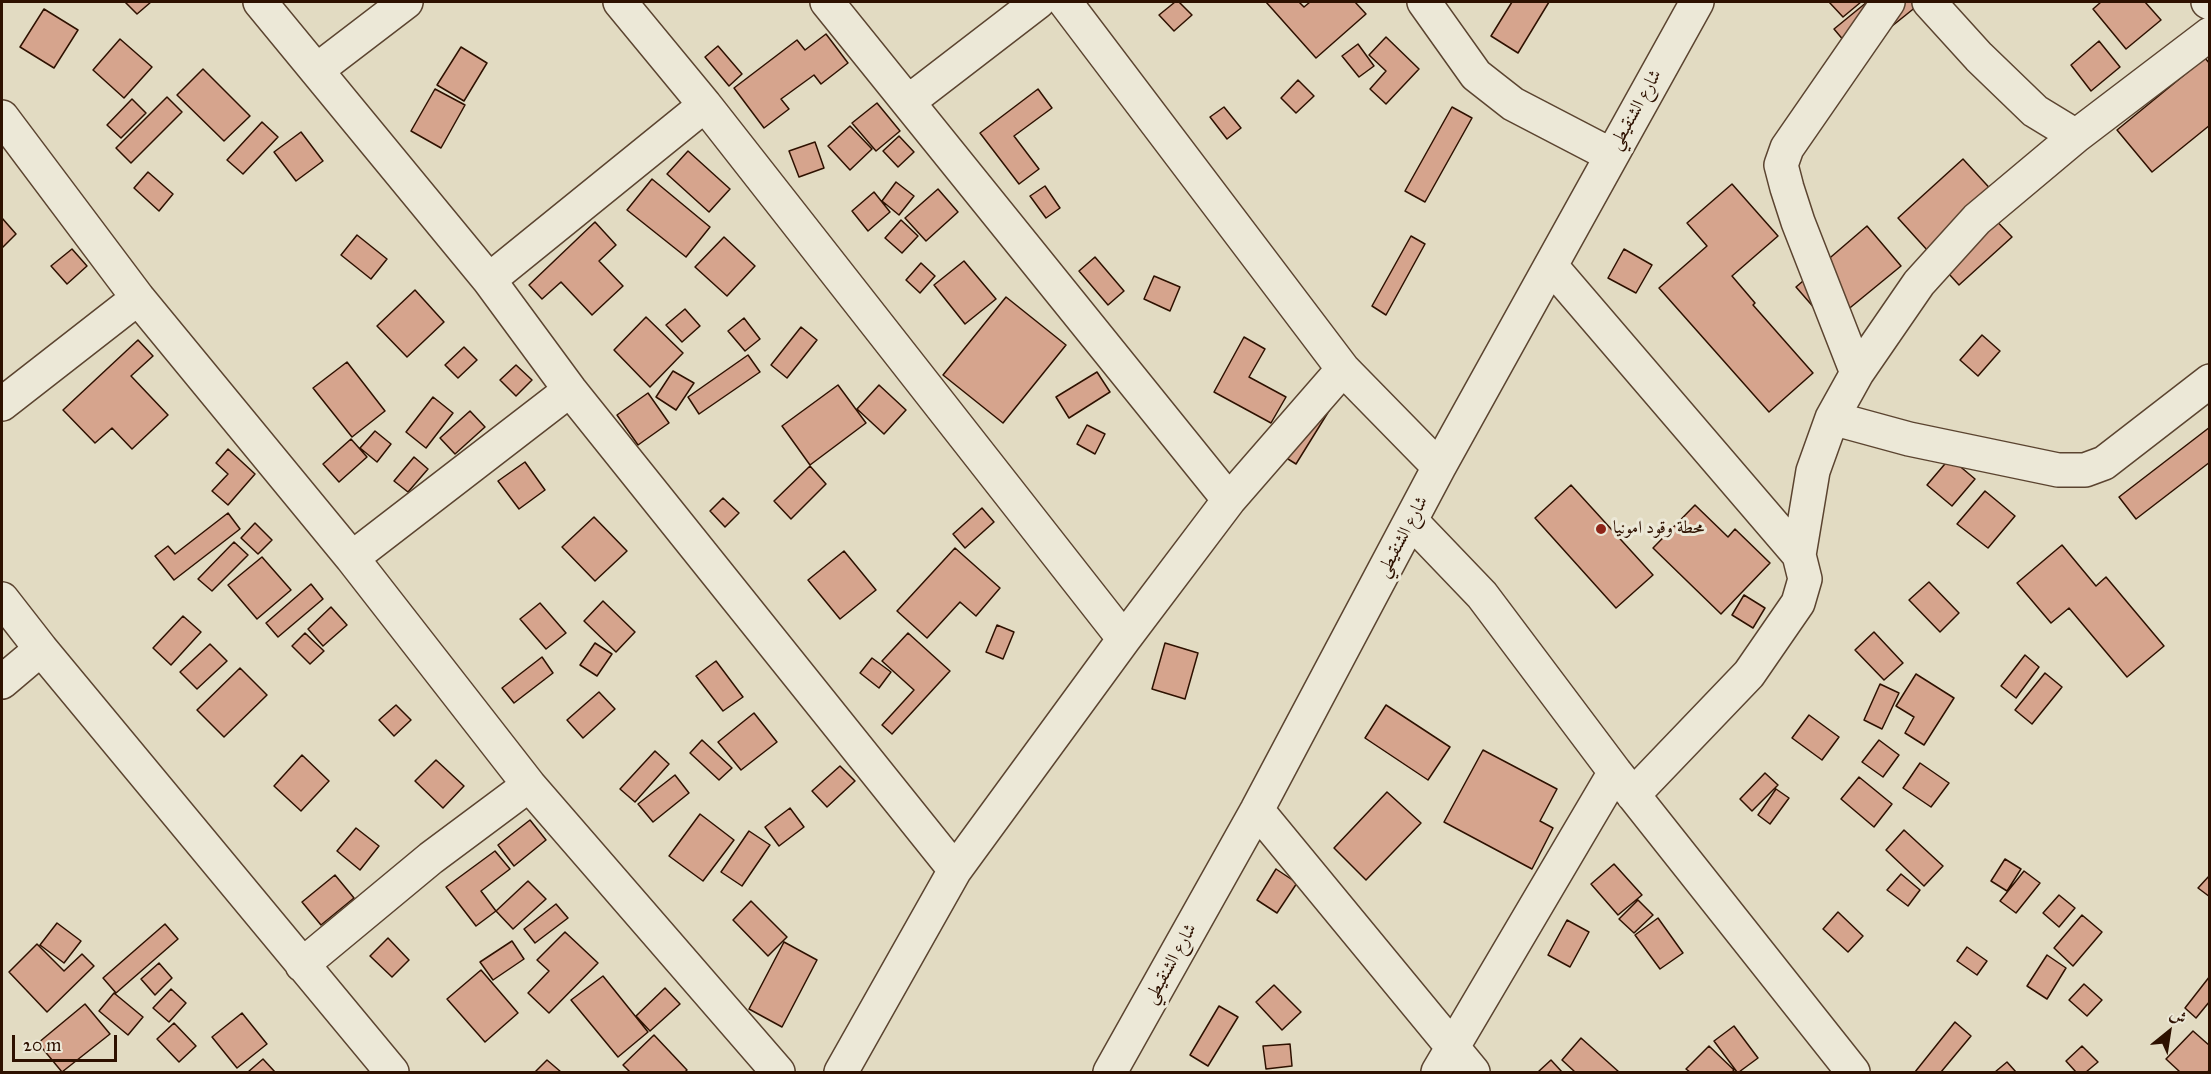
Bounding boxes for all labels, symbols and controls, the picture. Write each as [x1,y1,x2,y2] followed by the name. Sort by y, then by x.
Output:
[1605,66,1667,154] street label: شارع الشنقيطي
[1373,493,1433,581] street label: شارع الشنقيطي
[1613,518,1704,540] place label: محطة وقود امونيا
[1594,522,1608,536] marker: محطة وقود امونيا
[1140,920,1202,1008] street label: شارع الشنقيطي
[2139,1002,2199,1062] north arrow
[2167,1004,2190,1028] text: ش
[15,1023,120,1061] scale bar
[23,1034,61,1056] text: 20 m

